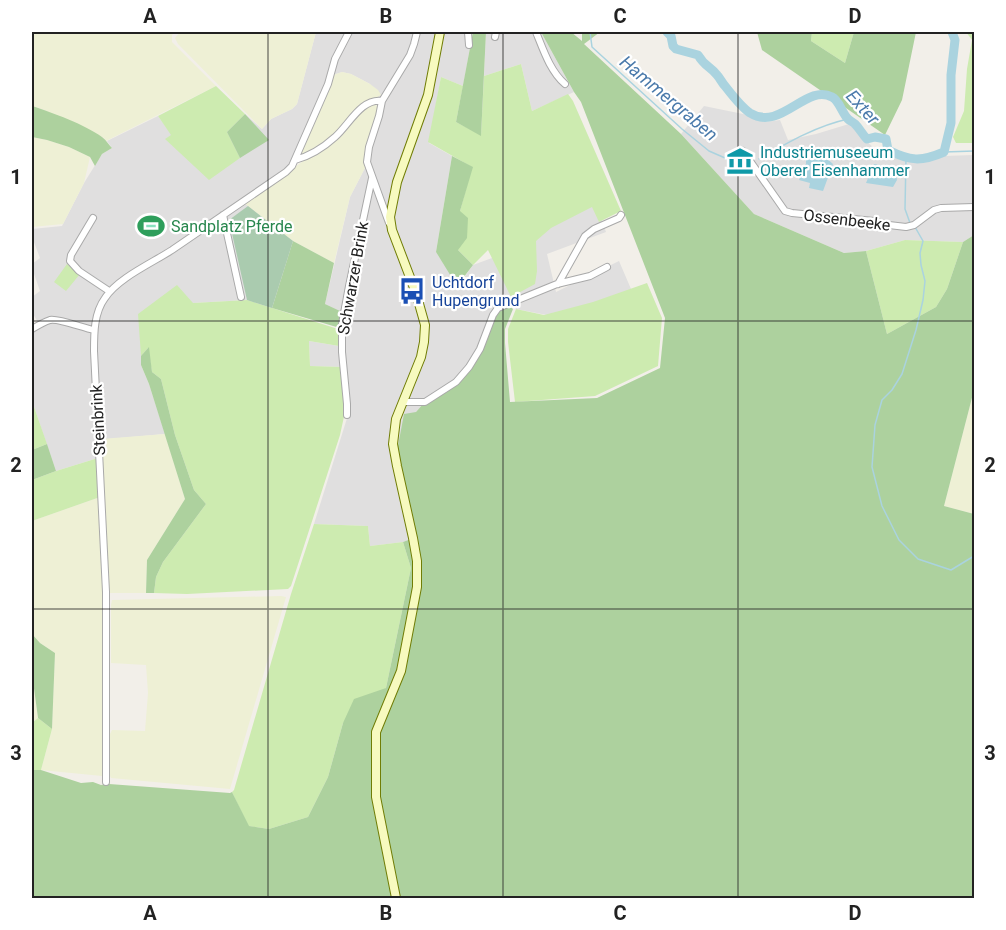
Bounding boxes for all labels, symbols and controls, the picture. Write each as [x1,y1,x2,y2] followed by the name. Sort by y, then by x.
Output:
[143,4,157,28] text: A
[380,4,392,28] text: B
[613,4,627,28] text: C
[849,4,862,28] text: D
[616,51,722,145] water label: Hammergraben
[842,85,885,129] water label: Exter
[760,143,910,180] place label: Industriemuseeum Oberer Eisenhammer
[725,146,755,176] museum icon: Industriemuseeum Oberer Eisenhammer
[10,165,22,189] text: 1
[984,165,996,189] text: 1
[803,205,891,235] street label: Ossenbeeke
[136,211,166,241] sports icon: Sandplatz Pferde
[171,217,293,236] place label: Sandplatz Pferde
[334,219,372,336] street label: Schwarzer Brink
[432,273,520,310] place label: Uchtdorf Hupengrund
[397,276,427,306] bus stop icon: Uchtdorf Hupengrund
[87,383,109,456] street label: Steinbrink
[10,453,22,477] text: 2
[984,453,996,477] text: 2
[10,741,22,765] text: 3
[984,741,996,765] text: 3
[143,901,157,925] text: A
[380,901,392,925] text: B
[613,901,627,925] text: C
[849,901,862,925] text: D

